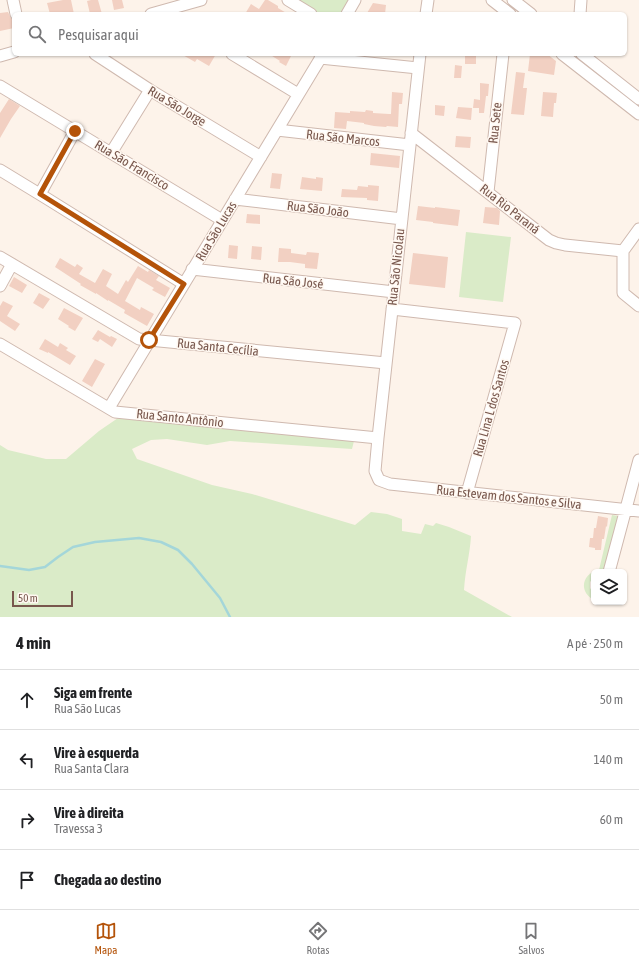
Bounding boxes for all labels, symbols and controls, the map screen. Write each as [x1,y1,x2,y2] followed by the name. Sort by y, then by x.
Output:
[12,12,627,56] search box
[26,23,48,45] icon: search
[58,26,139,43] text: Pesquisar aqui
[145,83,209,129] street label: Rua São Jorge
[485,101,505,144] street label: Rua Sete
[66,122,84,140] route end
[305,127,381,149] street label: Rua São Marcos
[92,137,172,193] street label: Rua São Francisco
[477,181,543,237] street label: Rua Rio Paraná
[192,198,240,263] street label: Rua São Lucas
[286,198,350,220] street label: Rua São João
[384,228,408,306] street label: Rua São Nicolau
[262,270,324,292] street label: Rua São José
[140,331,158,349] route start
[176,335,260,359] street label: Rua Santa Cecília
[470,357,512,458] street label: Rua Lina L dos Santos
[136,406,224,430] street label: Rua Santo Antônio
[436,482,582,512] street label: Rua Estevam dos Santos e Silva
[591,569,627,605] map controls
[591,569,627,605] button: layers
[12,589,73,608] scale bar
[18,592,38,604] text: 50 m
[16,633,51,653] text: 4 min
[567,636,623,651] text: A pé · 250 m
[54,684,132,701] text: Siga em frente
[16,689,38,711] icon: ahead
[600,692,623,707] text: 50 m
[54,701,121,716] text: Rua São Lucas
[54,744,139,761] text: Vire à esquerda
[16,749,38,771] icon: left
[594,752,623,767] text: 140 m
[54,761,129,776] text: Rua Santa Clara
[54,804,124,821] text: Vire à direita
[16,809,38,831] icon: right
[600,812,623,827] text: 60 m
[54,821,103,836] text: Travessa 3
[16,869,38,891] icon: arrive
[54,871,162,888] text: Chegada ao destino
[95,920,117,956] tab: Mapa
[306,920,329,956] tab: Rotas
[518,920,544,956] tab: Salvos

